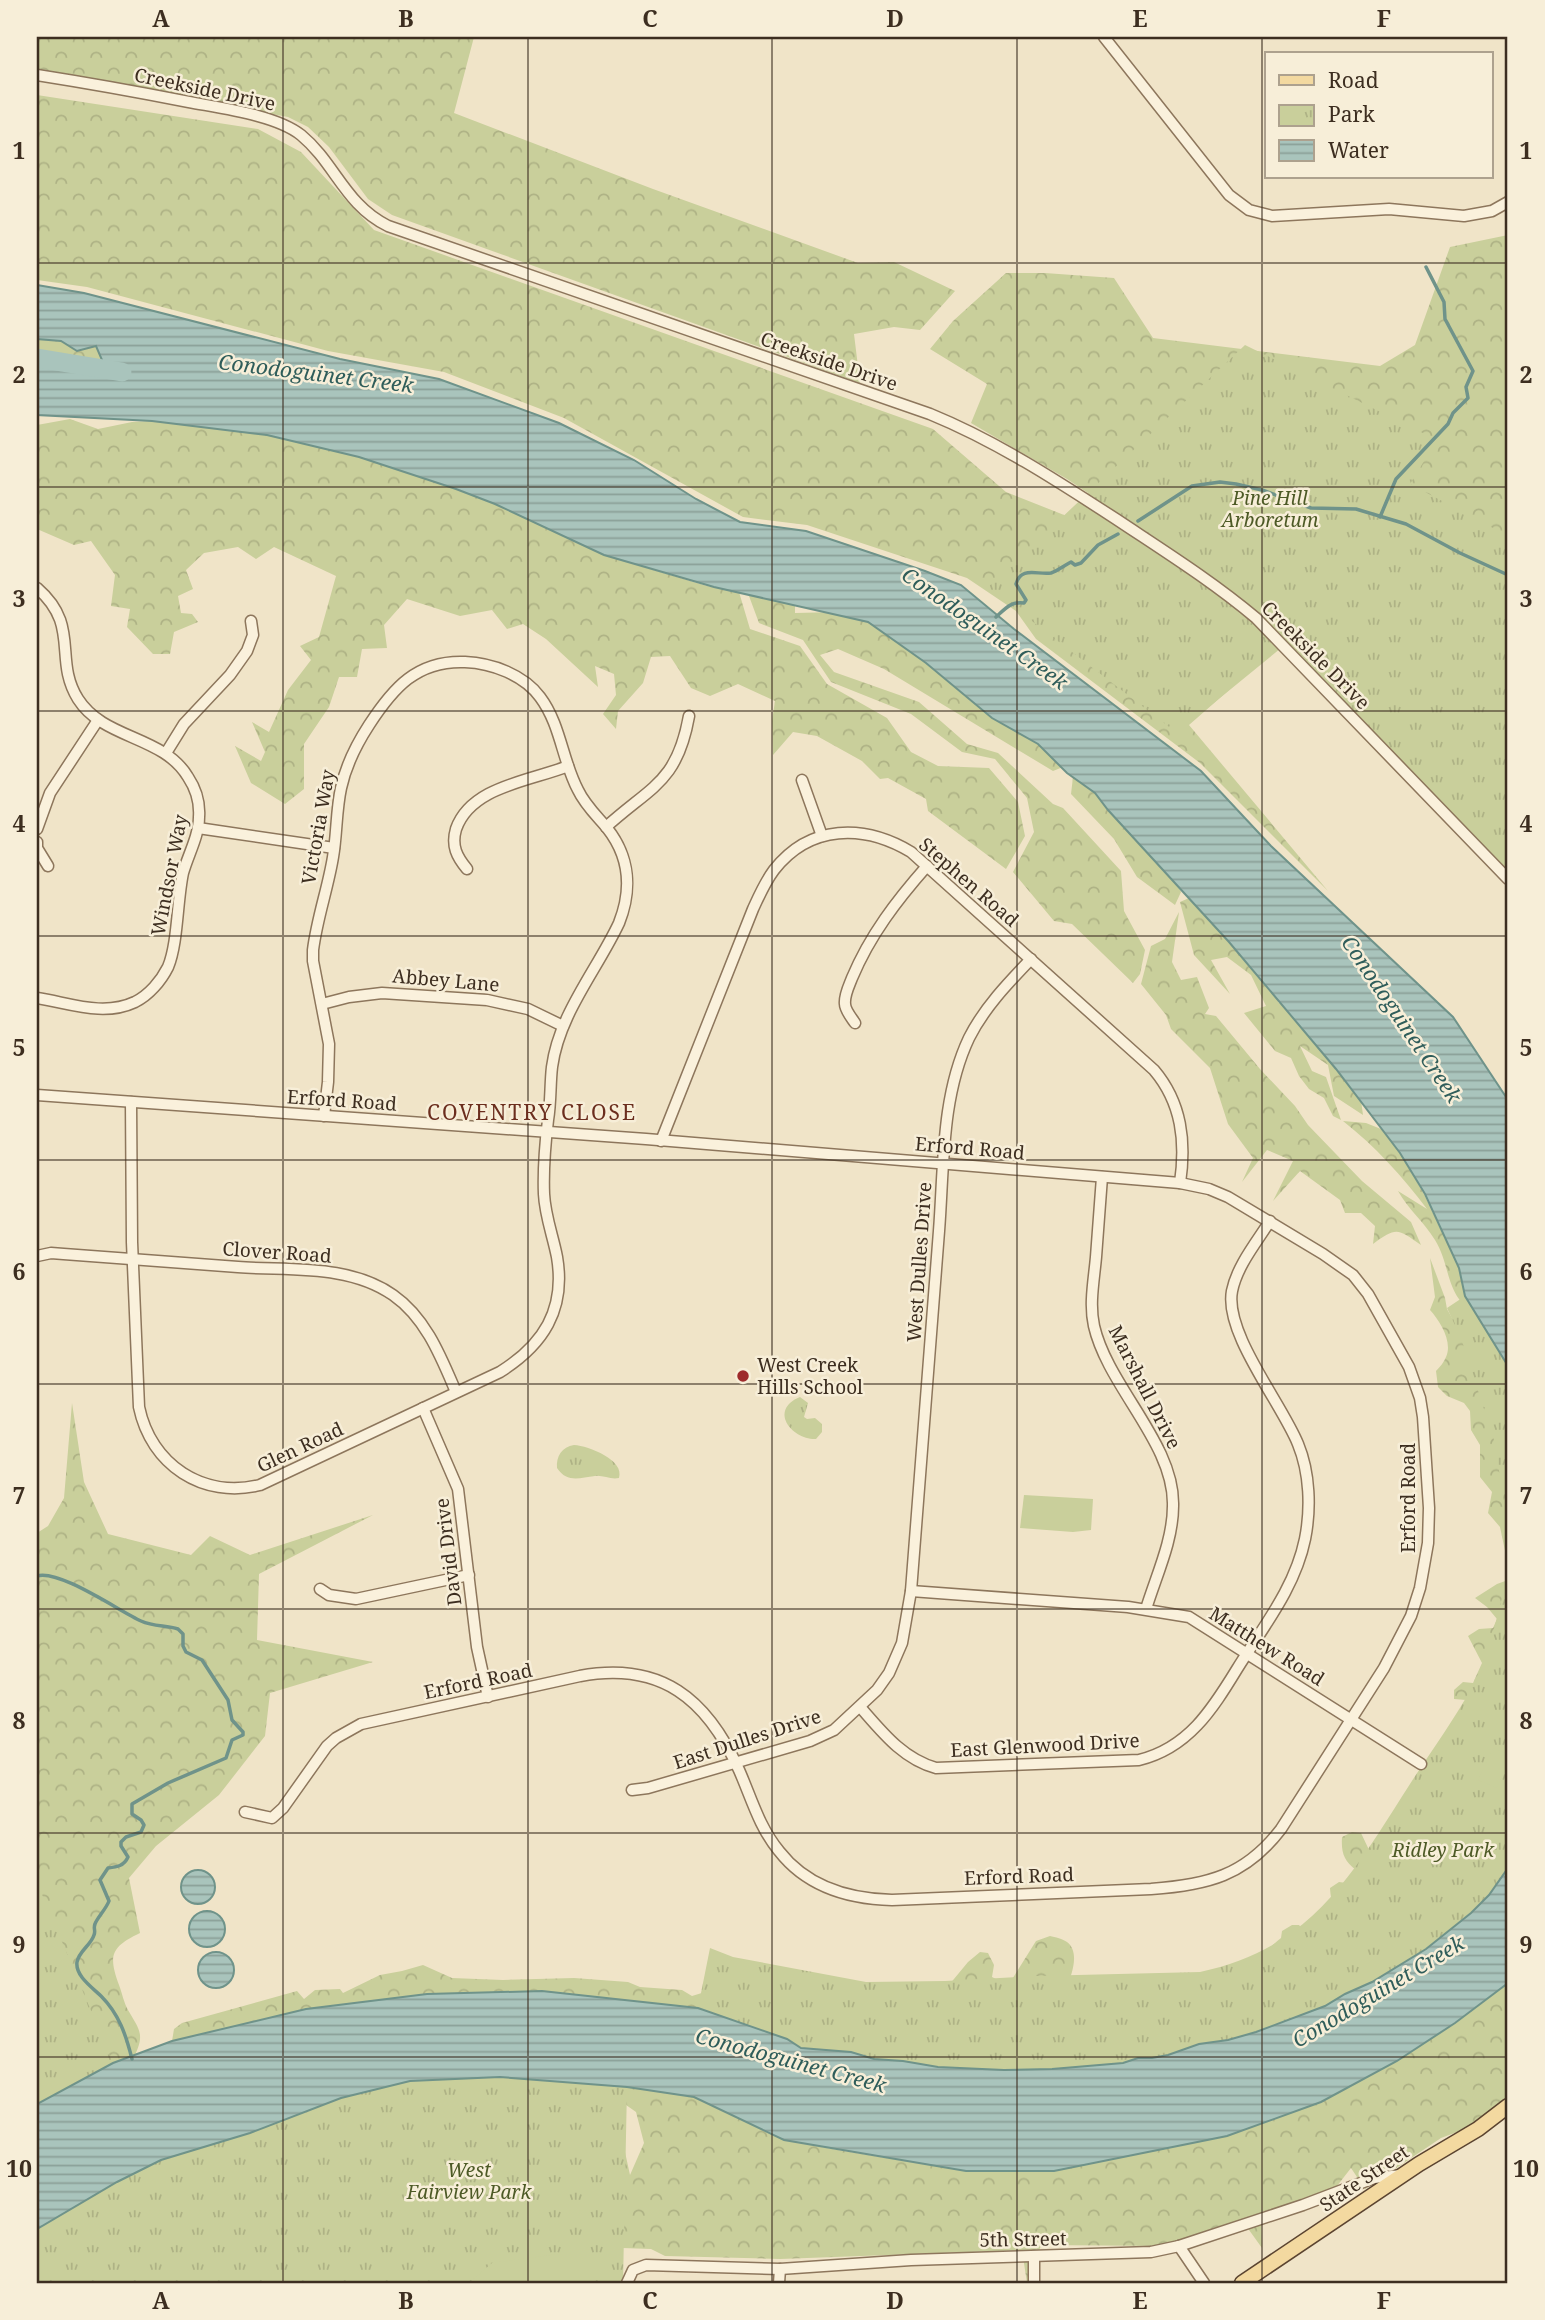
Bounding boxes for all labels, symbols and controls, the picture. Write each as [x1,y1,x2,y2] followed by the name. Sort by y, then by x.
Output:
[152,2,170,34] text: A
[398,2,414,34] text: B
[642,2,658,34] text: C
[886,2,904,34] text: D
[1132,2,1148,34] text: E
[1377,2,1391,34] text: F
[1265,52,1492,178] legend
[132,61,278,117] street label: Creekside Drive
[1328,66,1379,94] text: Road
[1328,100,1375,128] text: Park
[13,134,26,166] text: 1
[1520,134,1533,166] text: 1
[1328,136,1389,164] text: Water
[757,325,901,397] street label: Creekside Drive
[217,347,416,399] water label: Conodoguinet Creek
[13,358,26,390] text: 2
[1520,358,1533,390] text: 2
[1219,485,1319,533] park label: Pine Hill Arboretum
[897,560,1074,696] water label: Conodoguinet Creek
[13,582,26,614] text: 3
[1520,582,1533,614] text: 3
[1256,595,1376,715] street label: Creekside Drive
[295,767,341,886] street label: Victoria Way
[13,807,26,839] text: 4
[1520,807,1533,839] text: 4
[145,812,194,938] street label: Windsor Way
[914,831,1025,933] street label: Stephen Road
[1336,930,1469,1109] water label: Conodoguinet Creek
[391,962,501,998] street label: Abbey Lane
[13,1031,26,1063] text: 5
[1520,1031,1533,1063] text: 5
[286,1083,398,1117] street label: Erford Road
[427,1098,637,1126] district label: COVENTRY CLOSE
[914,1130,1026,1166] street label: Erford Road
[900,1181,938,1343] street label: West Dulles Drive
[222,1235,333,1269] street label: Clover Road
[13,1255,26,1287] text: 6
[1520,1255,1533,1287] text: 6
[1103,1321,1187,1453] street label: Marshall Drive
[757,1352,863,1400] place label: West Creek Hills School
[735,1368,751,1384] marker: West Creek Hills School
[253,1416,348,1478] street label: Glen Road
[1395,1443,1421,1553] street label: Erford Road
[13,1479,26,1511] text: 7
[1520,1479,1533,1511] text: 7
[429,1497,467,1607] street label: David Drive
[1204,1600,1330,1692] street label: Matthew Road
[421,1657,535,1705] street label: Erford Road
[670,1703,824,1775] street label: East Dulles Drive
[13,1704,26,1736] text: 8
[1520,1704,1533,1736] text: 8
[950,1727,1140,1763] street label: East Glenwood Drive
[1391,1837,1495,1863] park label: Ridley Park
[964,1861,1075,1891] street label: Erford Road
[13,1928,26,1960] text: 9
[1287,1928,1470,2053] water label: Conodoguinet Creek
[1520,1928,1533,1960] text: 9
[693,2021,890,2099] water label: Conodoguinet Creek
[1314,2138,1414,2217] street label: State Street
[6,2152,32,2184] text: 10
[1513,2152,1539,2184] text: 10
[406,2157,532,2205] park label: West Fairview Park
[979,2225,1067,2253] street label: 5th Street
[152,2284,170,2316] text: A
[398,2284,414,2316] text: B
[642,2284,658,2316] text: C
[886,2284,904,2316] text: D
[1132,2284,1148,2316] text: E
[1377,2284,1391,2316] text: F

